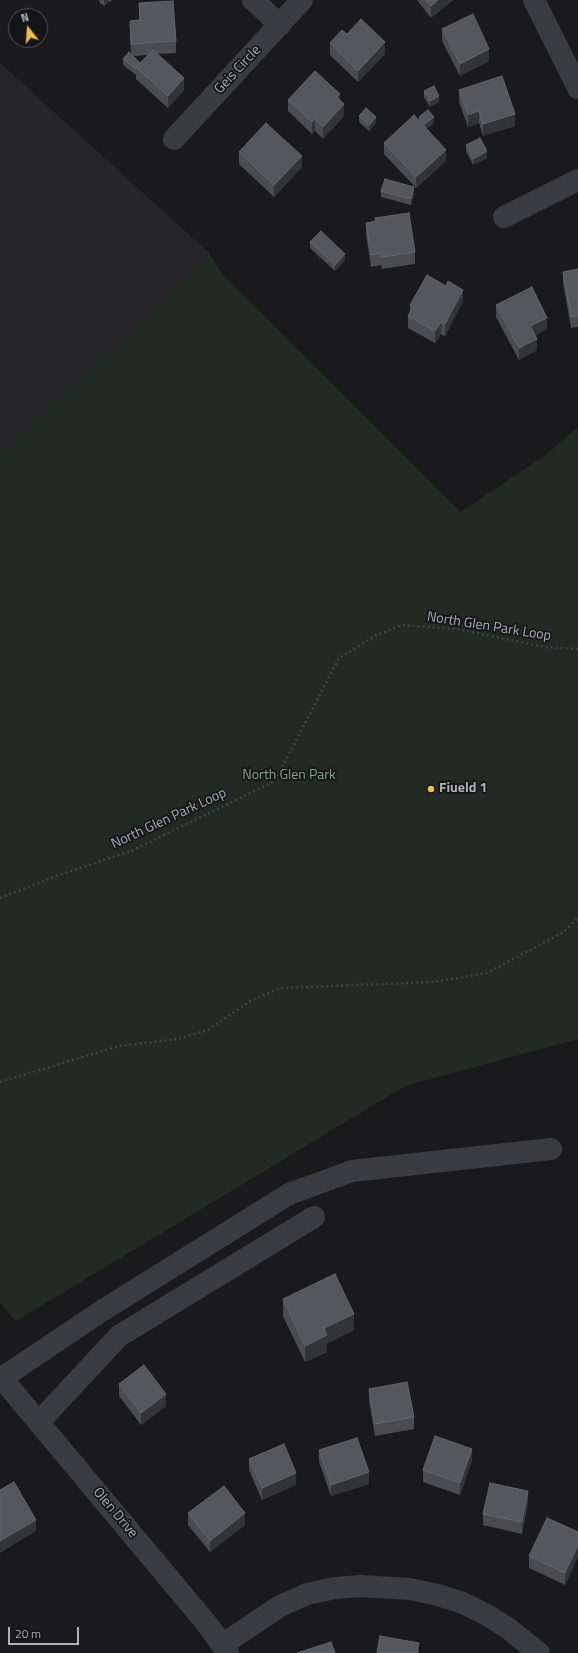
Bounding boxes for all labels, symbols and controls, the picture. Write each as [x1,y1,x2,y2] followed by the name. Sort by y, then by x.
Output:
[8,8,48,48] north arrow
[19,9,31,26] text: N
[211,42,265,98] street label: Geis Circle
[426,609,552,645] street label: North Glen Park Loop
[242,768,336,784] park label: North Glen Park
[439,781,487,797] place label: Fiueld 1
[426,784,436,794] marker: Fiueld 1
[109,785,229,853] street label: North Glen Park Loop
[89,1484,141,1542] street label: Olen Drive
[10,1619,81,1645] scale bar
[15,1624,41,1643] text: 20 m

